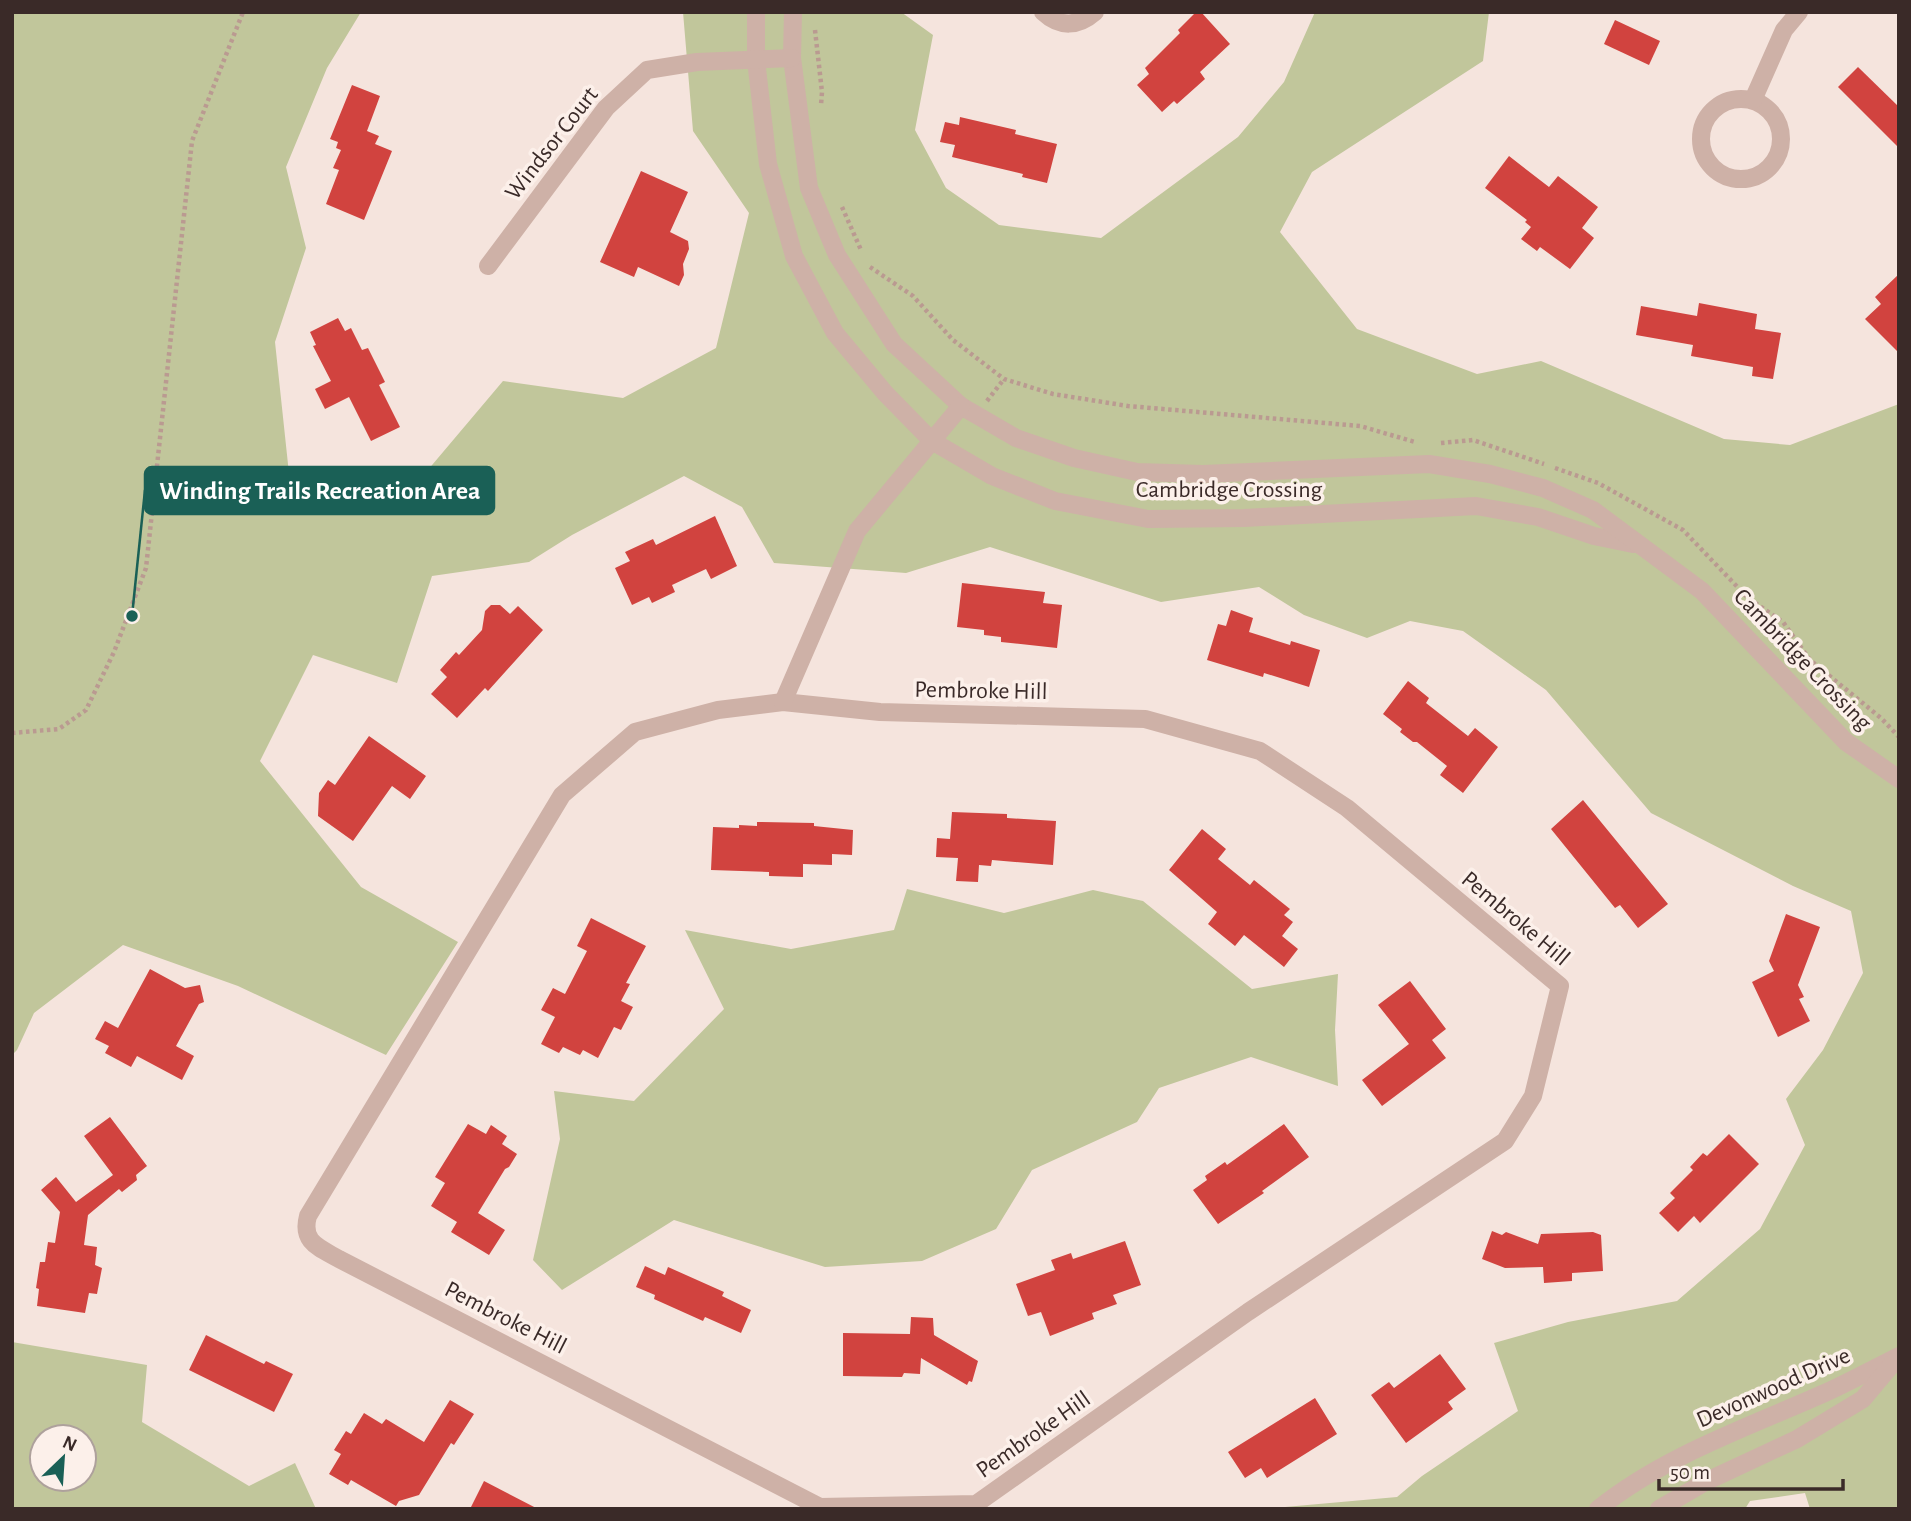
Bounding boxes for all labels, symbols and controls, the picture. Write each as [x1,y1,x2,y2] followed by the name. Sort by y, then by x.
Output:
[501,83,603,204] street label: Windsor Court
[145,467,494,514] callout: Winding Trails Recreation Area
[159,478,481,504] text: Winding Trails Recreation Area
[1136,478,1323,502] street label: Cambridge Crossing
[1729,584,1876,735] street label: Cambridge Crossing
[914,678,1048,704] street label: Pembroke Hill
[1457,867,1574,971] street label: Pembroke Hill
[441,1277,570,1359] street label: Pembroke Hill
[1693,1343,1854,1433] street label: Devonwood Drive
[972,1387,1095,1483] street label: Pembroke Hill
[28,1423,98,1493] north arrow
[60,1433,80,1455] text: N
[1659,1448,1843,1492] scale bar
[1670,1462,1710,1483] text: 50 m

